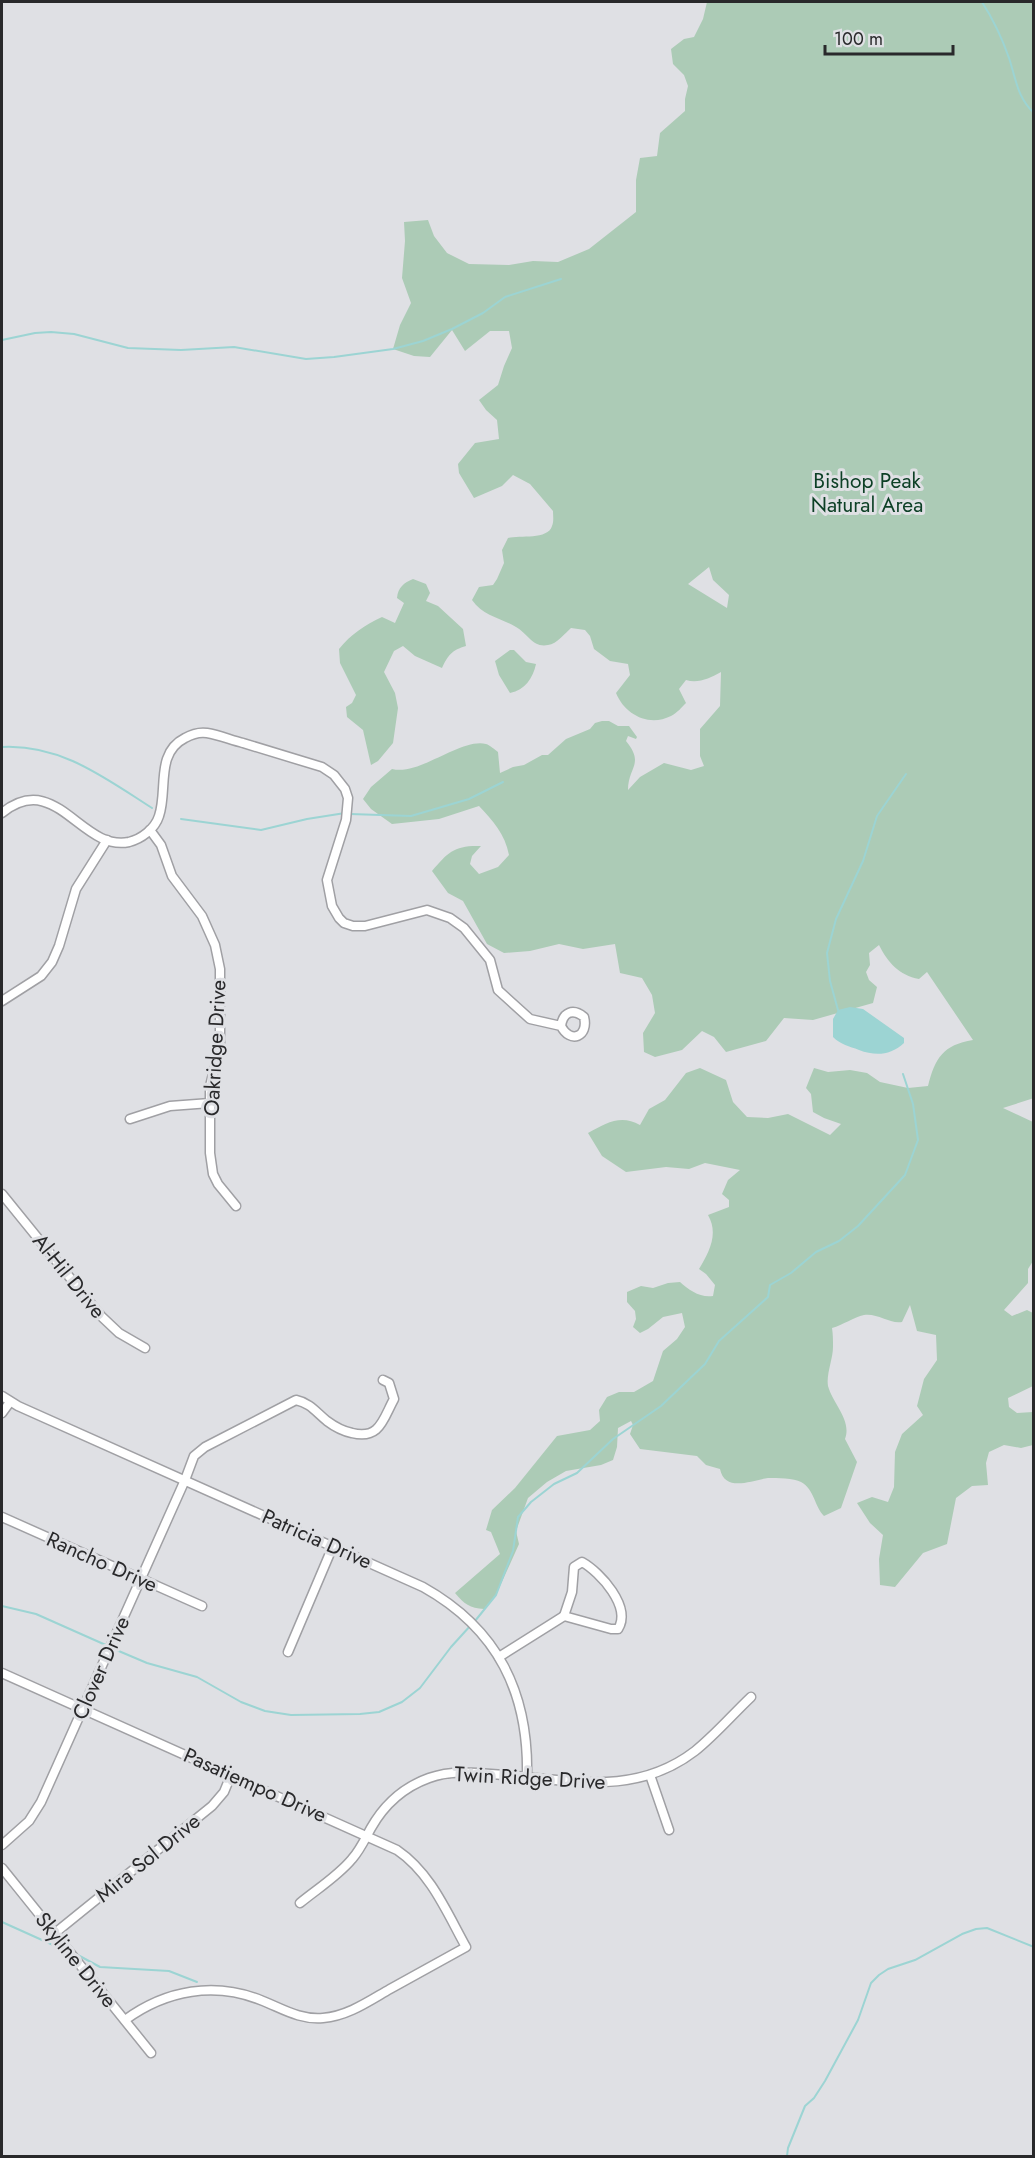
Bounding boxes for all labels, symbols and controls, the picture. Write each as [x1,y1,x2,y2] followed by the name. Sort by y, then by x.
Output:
[825,18,952,56] scale bar
[834,26,883,52] text: 100 m
[811,466,923,520] park label: Bishop Peak Natural Area
[196,979,234,1117] street label: Oakridge Drive
[25,1227,113,1325] street label: Al-Hil Drive
[257,1501,377,1577] street label: Patricia Drive
[42,1524,162,1600] street label: Rancho Drive
[65,1611,137,1724] street label: Clover Drive
[179,1740,331,1830] street label: Pasatiempo Drive
[454,1759,606,1797] street label: Twin Ridge Drive
[89,1806,207,1910] street label: Mira Sol Drive
[28,1906,124,2014] street label: Skyline Drive

